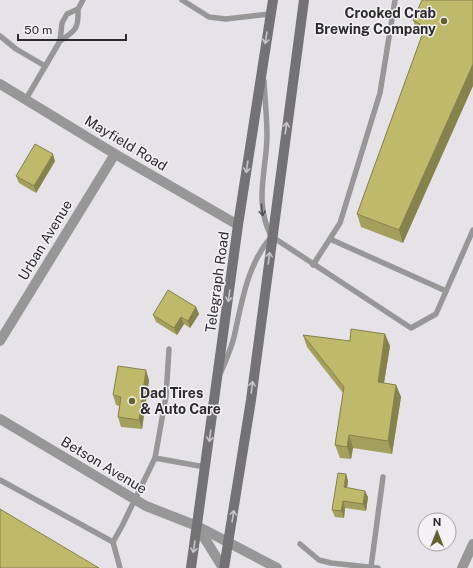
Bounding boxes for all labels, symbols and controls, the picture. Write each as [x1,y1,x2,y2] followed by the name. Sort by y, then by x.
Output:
[315,5,436,37] place label: Crooked Crab Brewing Company
[18,16,126,42] scale bar
[439,16,449,26] marker: Crooked Crab Brewing Company
[24,23,52,37] text: 50 m
[262,32,270,45] one-way arrow
[82,112,170,174] street label: Mayfield Road
[282,122,290,135] one-way arrow
[243,160,251,173] one-way arrow
[15,197,75,283] street label: Urban Avenue
[258,203,266,216] one-way arrow
[202,231,232,333] street label: Telegraph Road
[265,252,273,265] one-way arrow
[225,289,233,302] one-way arrow
[249,381,256,394] one-way arrow
[140,385,221,417] place label: Dad Tires & Auto Care
[127,396,137,406] marker: Dad Tires & Auto Care
[206,429,214,442] one-way arrow
[58,433,150,497] street label: Betson Avenue
[229,510,237,523] one-way arrow
[417,512,457,552] north arrow
[433,516,441,528] text: N
[190,540,198,553] one-way arrow

